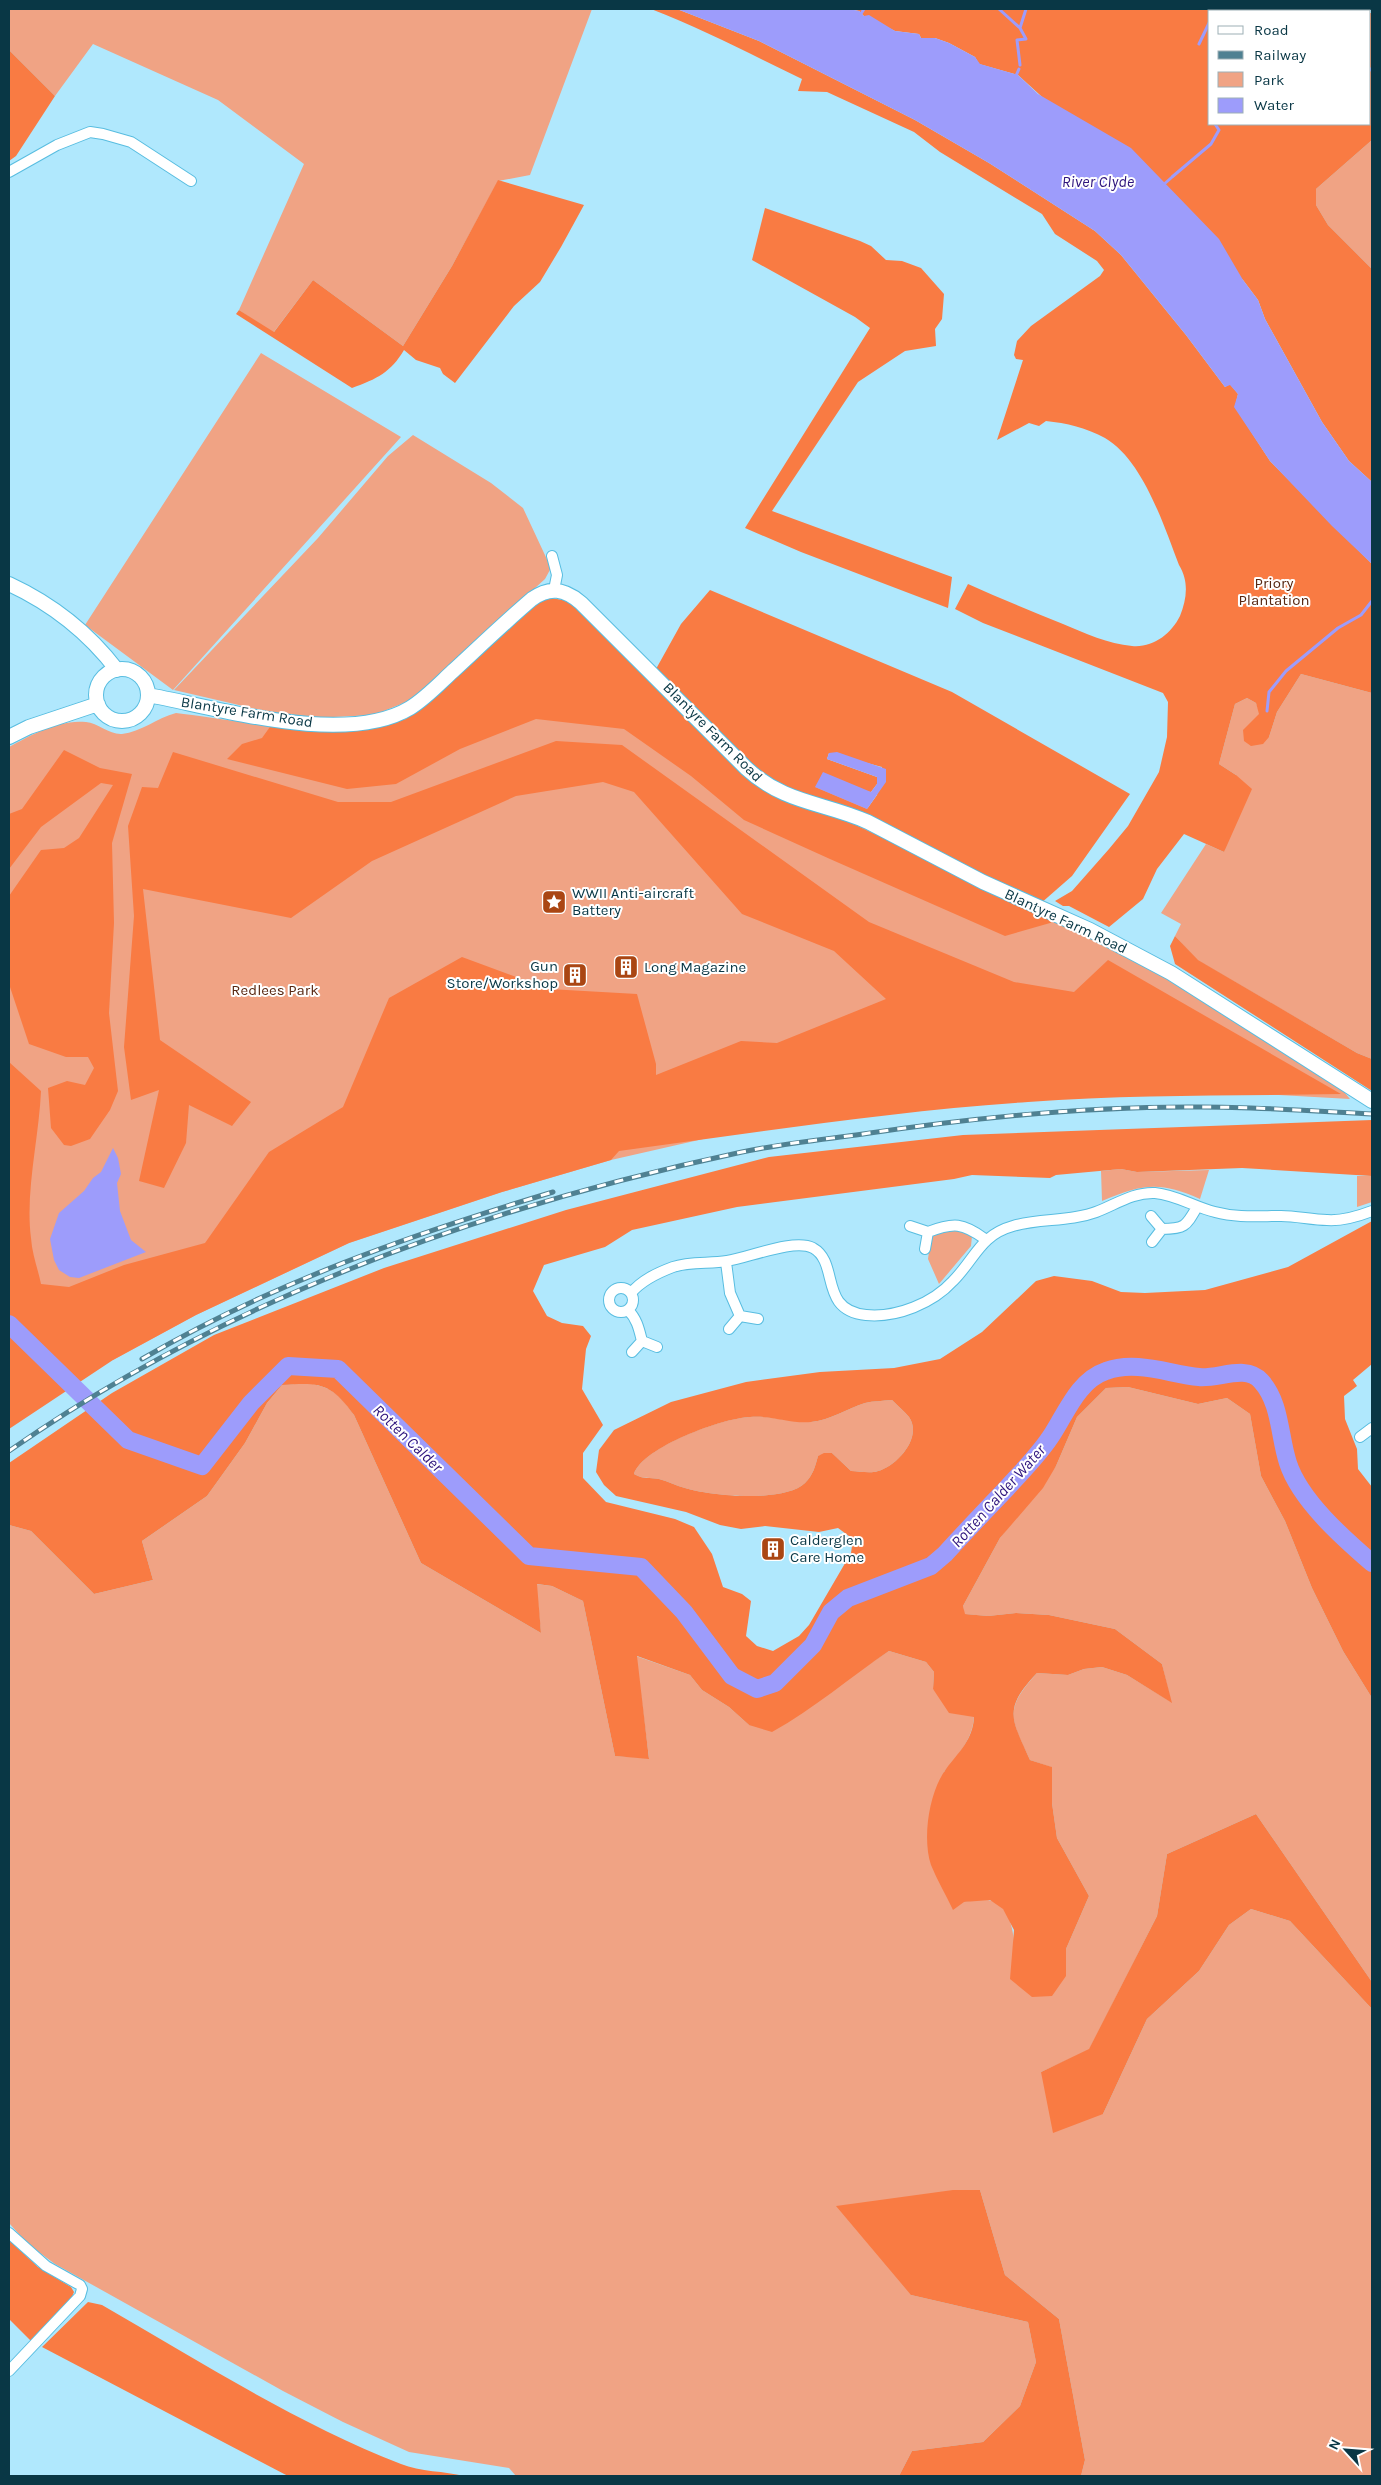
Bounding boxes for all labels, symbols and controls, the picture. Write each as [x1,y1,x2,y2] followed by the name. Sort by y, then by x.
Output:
[1208,10,1371,125] legend
[1254,21,1289,39] text: Road
[1254,46,1306,64] text: Railway
[1254,71,1284,89] text: Park
[1254,96,1295,114] text: Water
[1062,172,1135,191] water label: River Clyde
[1238,574,1310,609] park label: Priory Plantation
[659,678,767,786] street label: Blantyre Farm Road
[180,693,314,731] street label: Blantyre Farm Road
[572,884,694,919] place label: WWII Anti-aircraft Battery
[1002,885,1130,957] street label: Blantyre Farm Road
[541,889,567,915] place icon: WWII Anti-aircraft Battery
[613,954,639,980] building icon: Long Magazine
[447,957,558,992] place label: Gun Store/Workshop
[644,958,746,976] place label: Long Magazine
[562,962,588,988] building icon: Gun Store/Workshop
[231,981,319,999] park label: Redlees Park
[369,1400,447,1476] water label: Rotten Calder
[947,1440,1049,1551] water label: Rotten Calder Water
[790,1531,864,1566] place label: Calderglen Care Home
[760,1536,786,1562] building icon: Calderglen Care Home
[1321,2425,1371,2475] north arrow
[1325,2436,1345,2453] text: N

